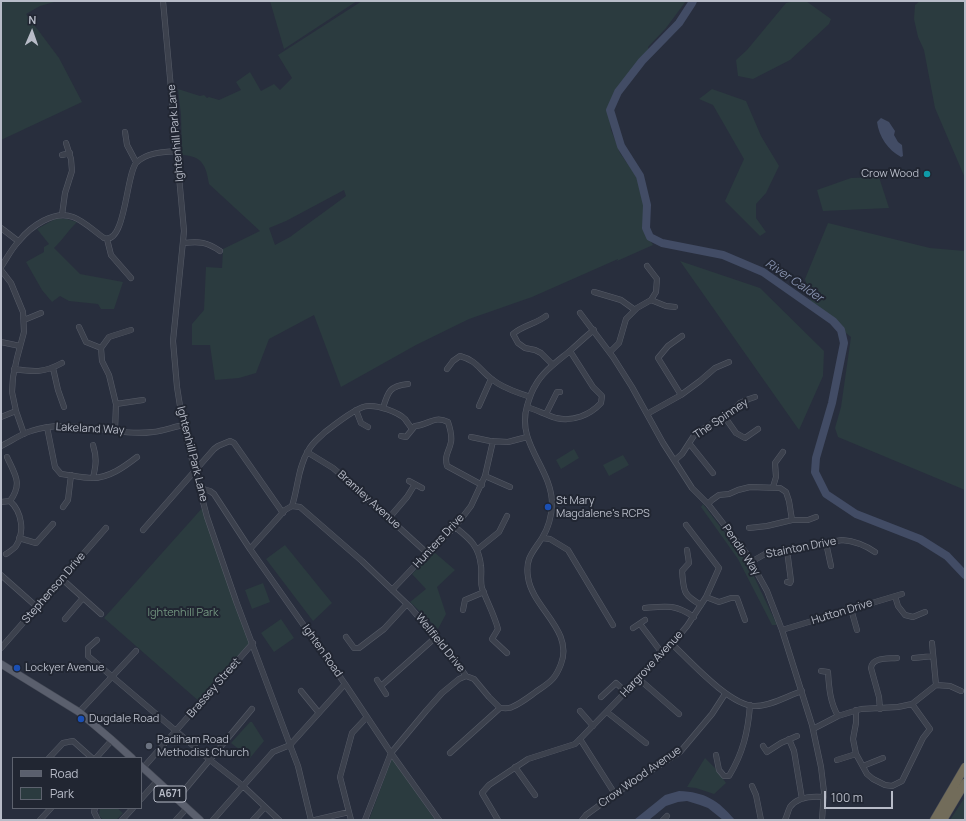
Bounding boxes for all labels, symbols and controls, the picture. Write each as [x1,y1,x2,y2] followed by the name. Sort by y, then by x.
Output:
[12,12,52,52] north arrow
[28,12,37,27] text: N
[165,84,187,182] street label: Ightenhill Park Lane
[861,167,919,181] place label: Crow Wood
[922,169,932,179] marker: Crow Wood
[762,256,826,306] water label: River Calder
[691,396,751,442] street label: The Spinney
[174,405,210,503] street label: Ightenhill Park Lane
[55,421,125,437] street label: Lakeland Way
[335,468,403,532] street label: Bramley Avenue
[556,494,650,520] place label: St Mary Magdalene's RCPS
[543,502,553,512] marker: St Mary Magdalene's RCPS
[411,511,467,571] street label: Hunters Drive
[719,522,763,578] street label: Pendle Way
[765,535,837,561] street label: Stainton Drive
[20,550,88,626] street label: Stephenson Drive
[810,596,874,628] street label: Hutton Drive
[148,606,218,620] park label: Ightenhill Park
[412,611,468,675] street label: Wellfield Drive
[299,622,345,680] street label: Ighten Road
[618,628,686,700] street label: Hargrove Avenue
[184,655,244,721] street label: Brassey Street
[25,661,105,675] place label: Lockyer Avenue
[12,663,22,673] marker: Lockyer Avenue
[89,712,159,726] place label: Dugdale Road
[76,714,86,724] marker: Dugdale Road
[157,733,249,759] place label: Padiham Road Methodist Church
[144,741,154,751] marker: Padiham Road Methodist Church
[596,744,684,810] street label: Crow Wood Avenue
[12,757,142,809] legend
[50,765,78,782] text: Road
[826,783,895,809] scale bar
[50,785,74,802] text: Park
[154,786,186,802] road number: A671
[831,789,863,806] text: 100 m

